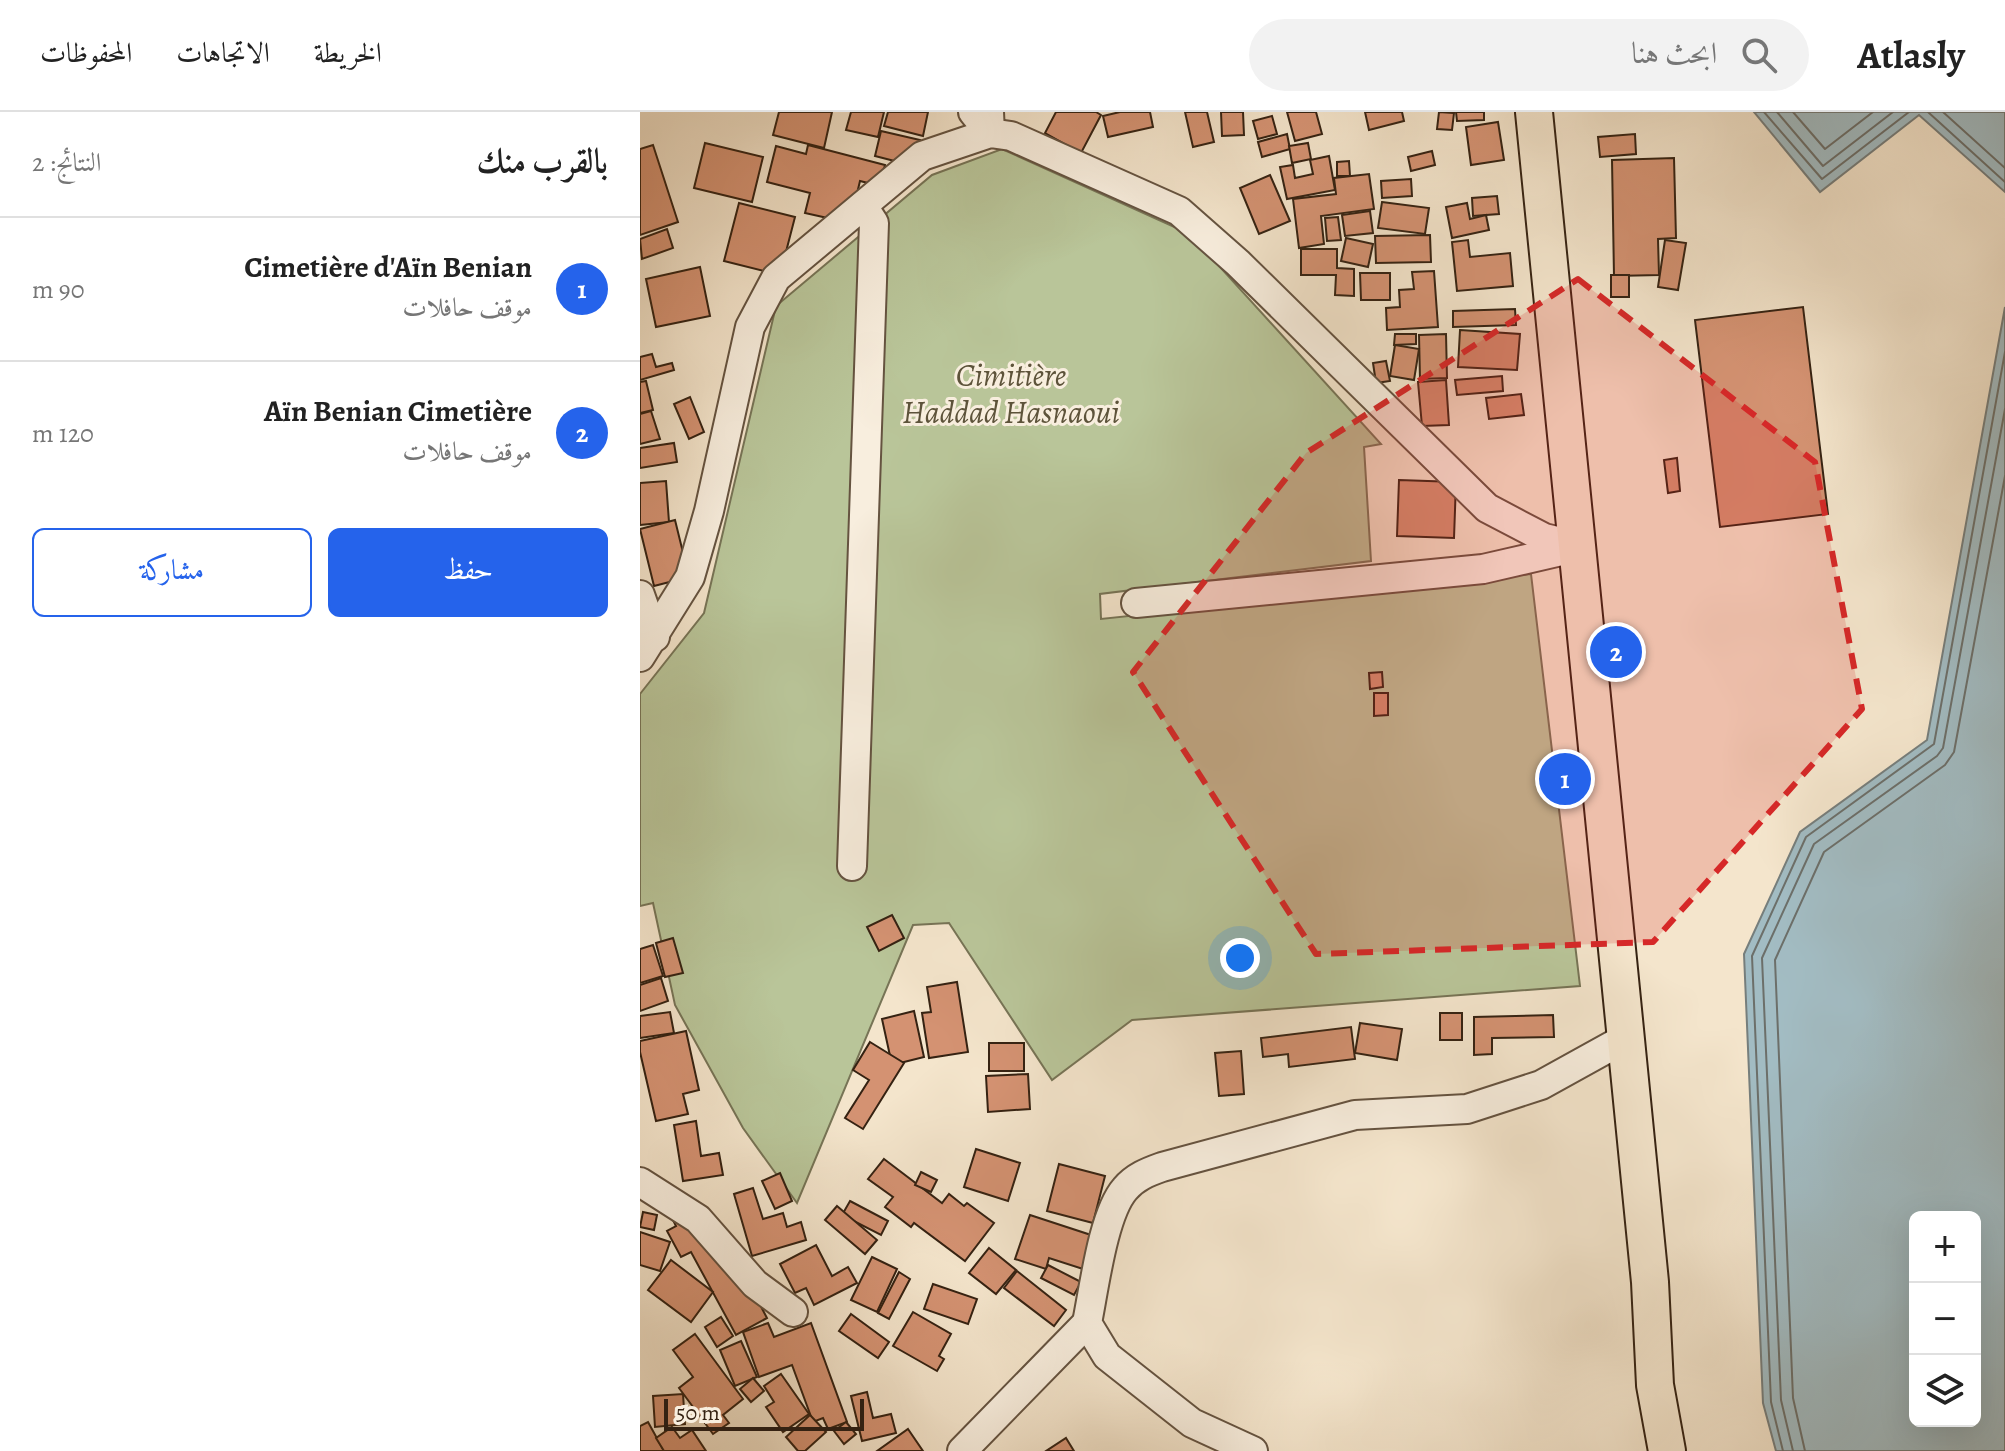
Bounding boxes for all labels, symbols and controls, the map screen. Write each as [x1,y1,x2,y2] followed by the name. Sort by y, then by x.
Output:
[1249,19,1809,91] search box
[1857,29,1965,81] text: Atlasly
[1631,33,1717,73] text: ابحث هنا
[1737,33,1781,77] icon: search
[40,34,132,72] text: المحفوظات
[176,34,270,72] text: الاتجاهات
[314,34,382,72] text: الخريطة
[476,137,608,184] text: بالقرب منك
[32,145,101,180] text: النتائج: 2
[244,247,532,287] text: Cimetière d'Aïn Benian
[32,272,85,307] text: 90 m
[577,272,587,307] text: 1
[403,290,532,325] text: موقف حافلات
[902,353,1120,434] park label: Cimitière Haddad Hasnaoui
[264,391,532,431] text: Aïn Benian Cimetière
[32,416,94,451] text: 120 m
[576,416,588,451] text: 2
[403,434,532,469] text: موقف حافلات
[32,528,312,617] button: مشاركة
[328,528,608,617] button: حفظ
[1590,622,1642,682] pin: 2
[1539,749,1591,809] pin: 1
[1220,938,1260,978] your location
[1909,1211,1981,1427] map controls
[1909,1211,1981,1283] button: +
[1909,1283,1981,1355] button: −
[1909,1355,1981,1427] button: layers
[664,1395,864,1431] scale bar
[676,1398,720,1428] text: 50 m

